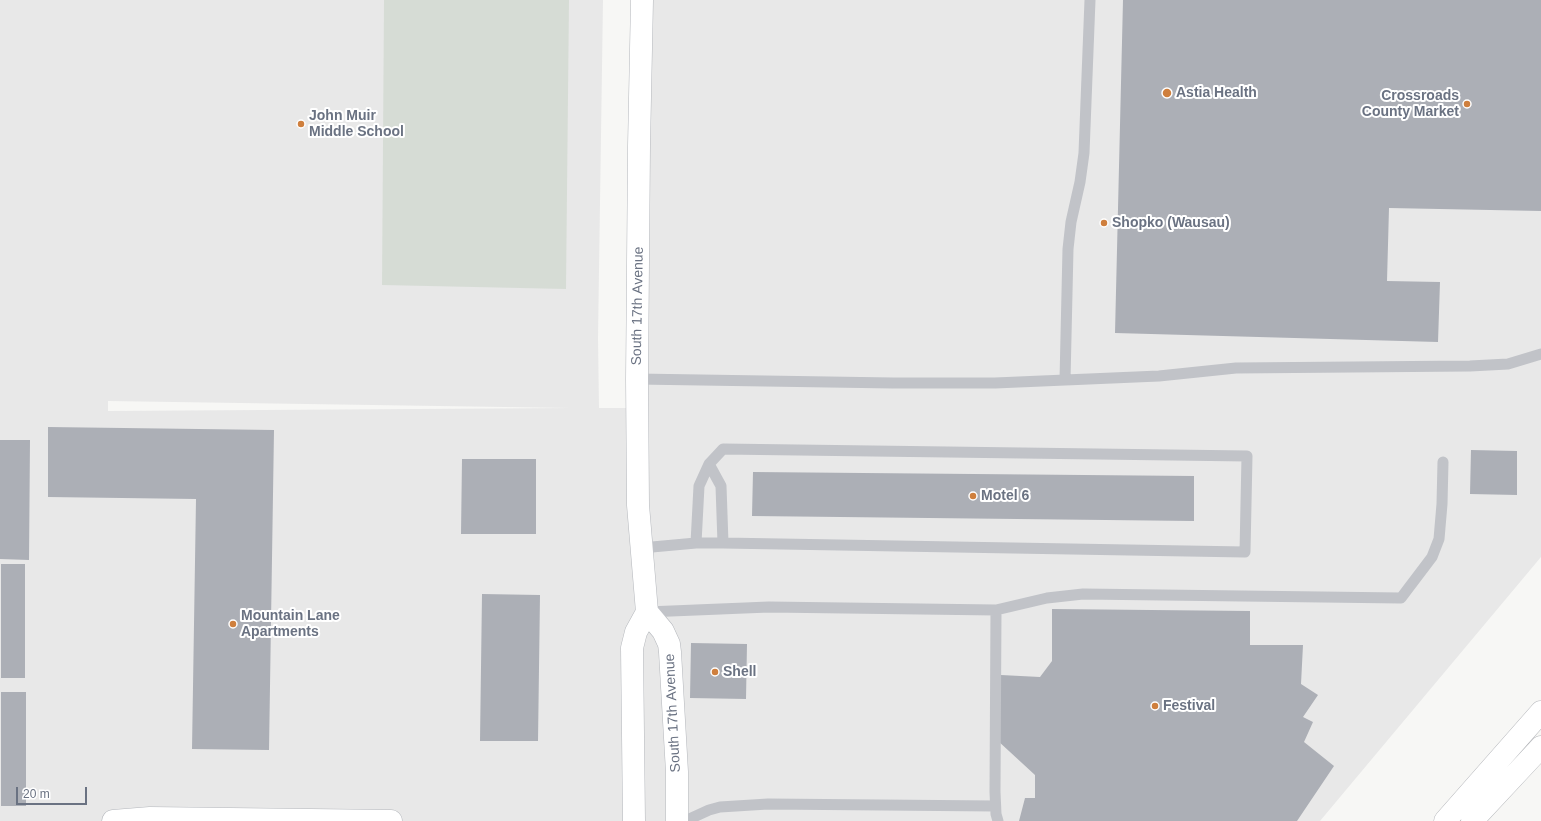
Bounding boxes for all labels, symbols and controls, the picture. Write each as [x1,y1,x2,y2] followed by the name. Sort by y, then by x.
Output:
[1176,85,1257,101] place label: Astia Health
[1161,87,1173,99] marker: Astia Health
[1362,88,1459,120] place label: Crossroads County Market
[1462,99,1472,109] marker: Crossroads County Market
[309,108,404,140] place label: John Muir Middle School
[296,119,306,129] marker: John Muir Middle School
[1112,215,1230,231] place label: Shopko (Wausau)
[1099,218,1109,228] marker: Shopko (Wausau)
[629,246,647,366] street label: South 17th Avenue
[981,488,1029,504] place label: Motel 6
[968,491,978,501] marker: Motel 6
[241,608,340,640] place label: Mountain Lane Apartments
[228,619,238,629] marker: Mountain Lane Apartments
[662,653,684,773] street label: South 17th Avenue
[723,664,756,680] place label: Shell
[710,667,720,677] marker: Shell
[1163,698,1215,714] place label: Festival
[1150,701,1160,711] marker: Festival
[18,779,89,805] scale bar
[23,787,50,801] text: 20 m

